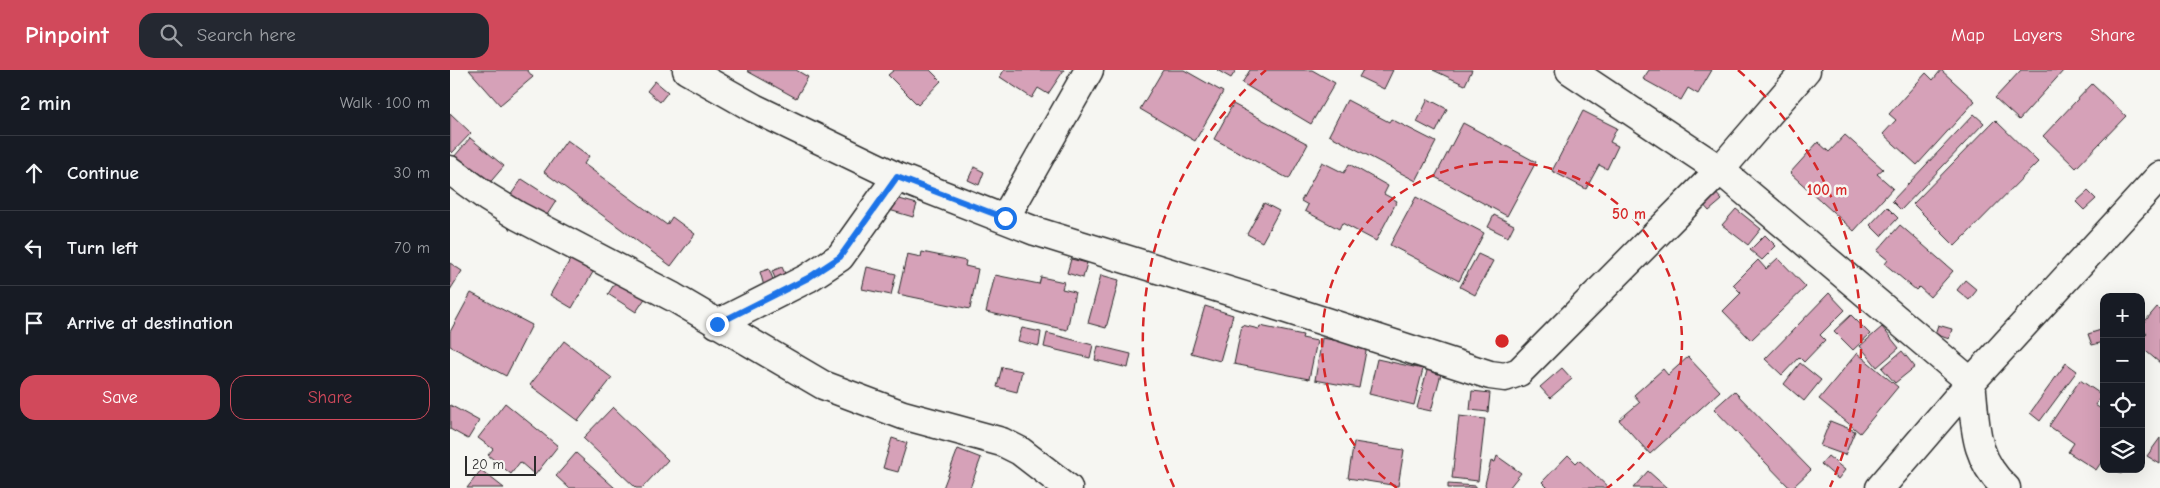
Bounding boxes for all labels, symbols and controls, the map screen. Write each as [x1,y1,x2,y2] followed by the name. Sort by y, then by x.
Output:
[139,13,489,58] search box
[25,21,109,49] text: Pinpoint
[157,21,185,49] icon: search
[197,24,296,46] text: Search here
[1951,25,1985,46] text: Map
[2013,25,2062,46] text: Layers
[2090,25,2135,46] text: Share
[20,91,71,115] text: 2 min
[340,94,430,112] text: Walk · 100 m
[20,159,48,187] icon: ahead
[67,162,139,184] text: Continue
[394,164,430,182] text: 30 m
[1807,181,1847,199] text: 100 m
[1612,205,1646,223] text: 50 m
[994,207,1017,230] route start
[20,234,48,262] icon: left
[67,237,138,259] text: Turn left
[394,239,430,257] text: 70 m
[2100,293,2145,473] map controls
[2100,293,2145,338] button: +
[20,309,48,337] icon: arrive
[67,312,233,334] text: Arrive at destination
[706,313,729,336] route end
[1493,332,1511,350] centre of rings
[2100,338,2145,383] button: −
[20,375,220,420] button: Save
[230,375,430,420] button: Share
[2100,383,2145,428] button: locate
[2100,428,2145,473] button: layers
[465,453,536,476] scale bar
[472,456,504,473] text: 20 m

